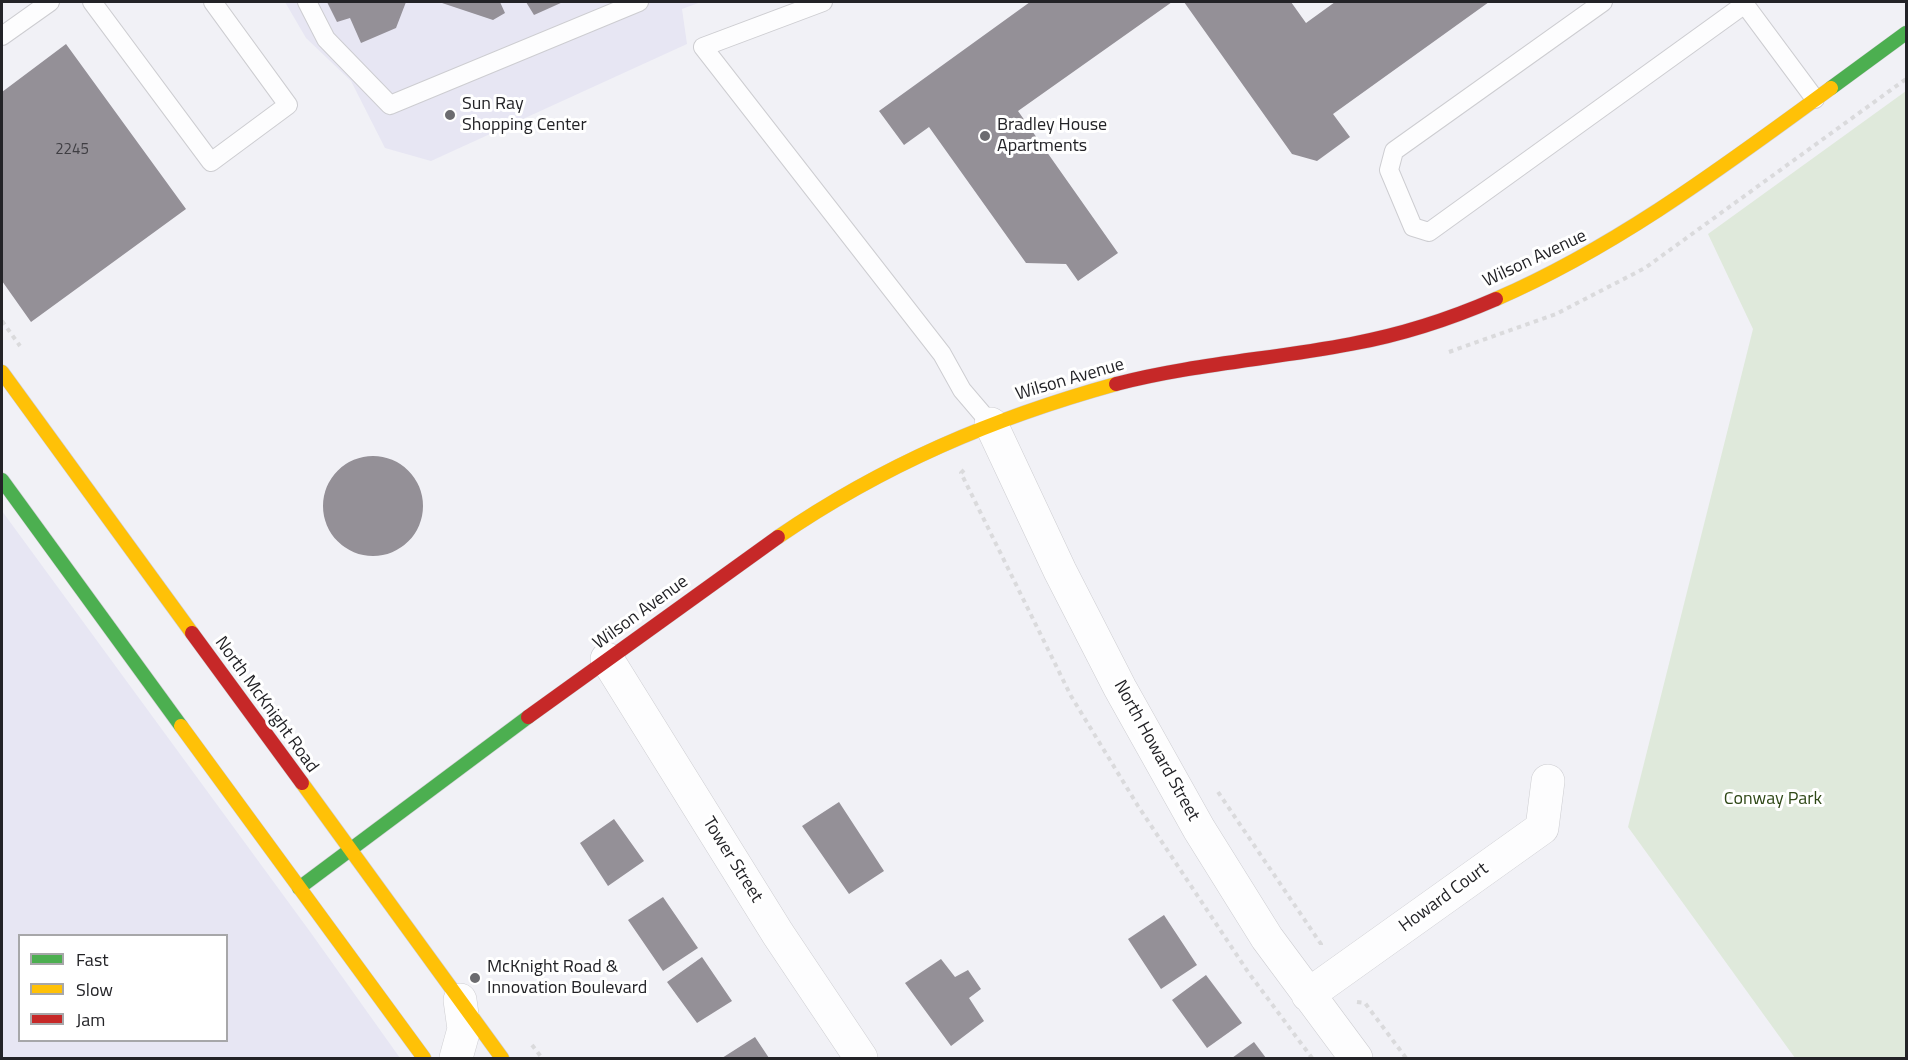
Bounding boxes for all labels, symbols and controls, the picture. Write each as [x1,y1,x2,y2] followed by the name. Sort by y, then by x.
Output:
[462,94,587,136] place label: Sun Ray Shopping Center
[443,108,457,122] marker: Sun Ray Shopping Center
[997,115,1107,158] place label: Bradley House Apartments
[978,129,992,143] marker: Bradley House Apartments
[55,141,89,159] house number: 2245
[1480,226,1590,292] street label: Wilson Avenue
[1013,354,1127,406] street label: Wilson Avenue
[589,571,693,655] street label: Wilson Avenue
[209,633,323,777] street label: North McKnight Road
[1108,677,1204,825] street label: North Howard Street
[1724,789,1822,811] park label: Conway Park
[697,813,767,907] street label: Tower Street
[1395,858,1493,938] street label: Howard Court
[18,934,228,1042] legend
[76,946,109,973] text: Fast
[487,957,647,1000] place label: McKnight Road & Innovation Boulevard
[468,971,482,985] marker: McKnight Road & Innovation Boulevard
[76,976,113,1003] text: Slow
[76,1006,105,1033] text: Jam

